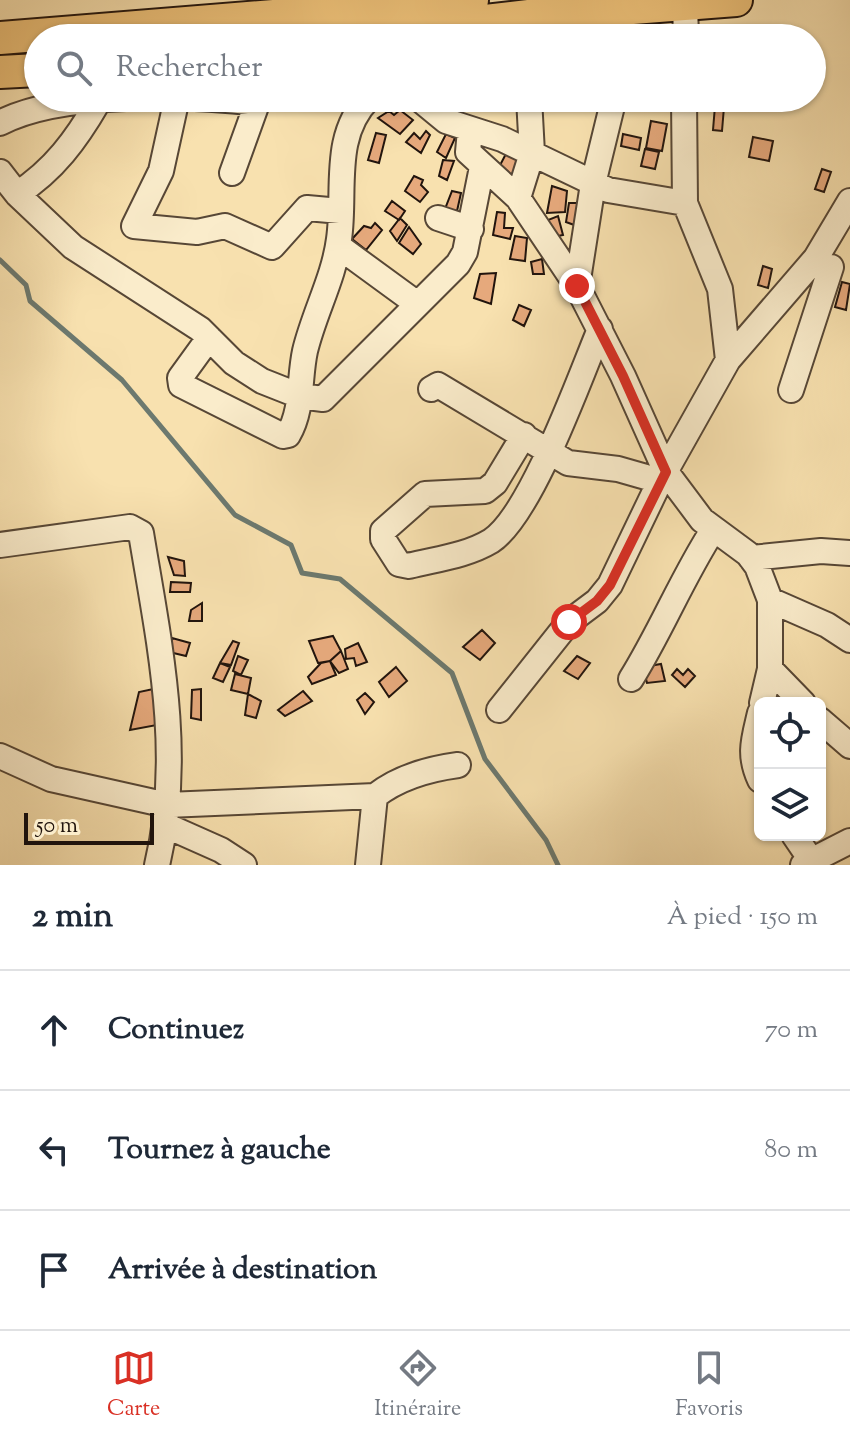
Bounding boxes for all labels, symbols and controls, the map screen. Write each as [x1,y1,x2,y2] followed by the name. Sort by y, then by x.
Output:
[24,24,826,112] search box
[52,46,96,90] icon: search
[116,47,263,90] text: Rechercher
[559,268,595,304] route end
[551,604,587,640] route start
[754,697,826,841] map controls
[754,697,826,769] button: locate
[754,769,826,841] button: layers
[24,809,154,845] scale bar
[36,811,78,843] text: 50 m
[32,893,113,942] text: 2 min
[667,899,818,936] text: À pied · 150 m
[32,1008,76,1052] icon: ahead
[108,1009,244,1052] text: Continuez
[765,1012,818,1049] text: 70 m
[32,1128,76,1172] icon: left
[108,1129,331,1172] text: Tournez à gauche
[764,1132,818,1169] text: 80 m
[32,1248,76,1292] icon: arrive
[108,1249,377,1292] text: Arrivée à destination
[107,1346,160,1426] tab: Carte
[374,1346,461,1426] tab: Itinéraire
[675,1346,743,1426] tab: Favoris

